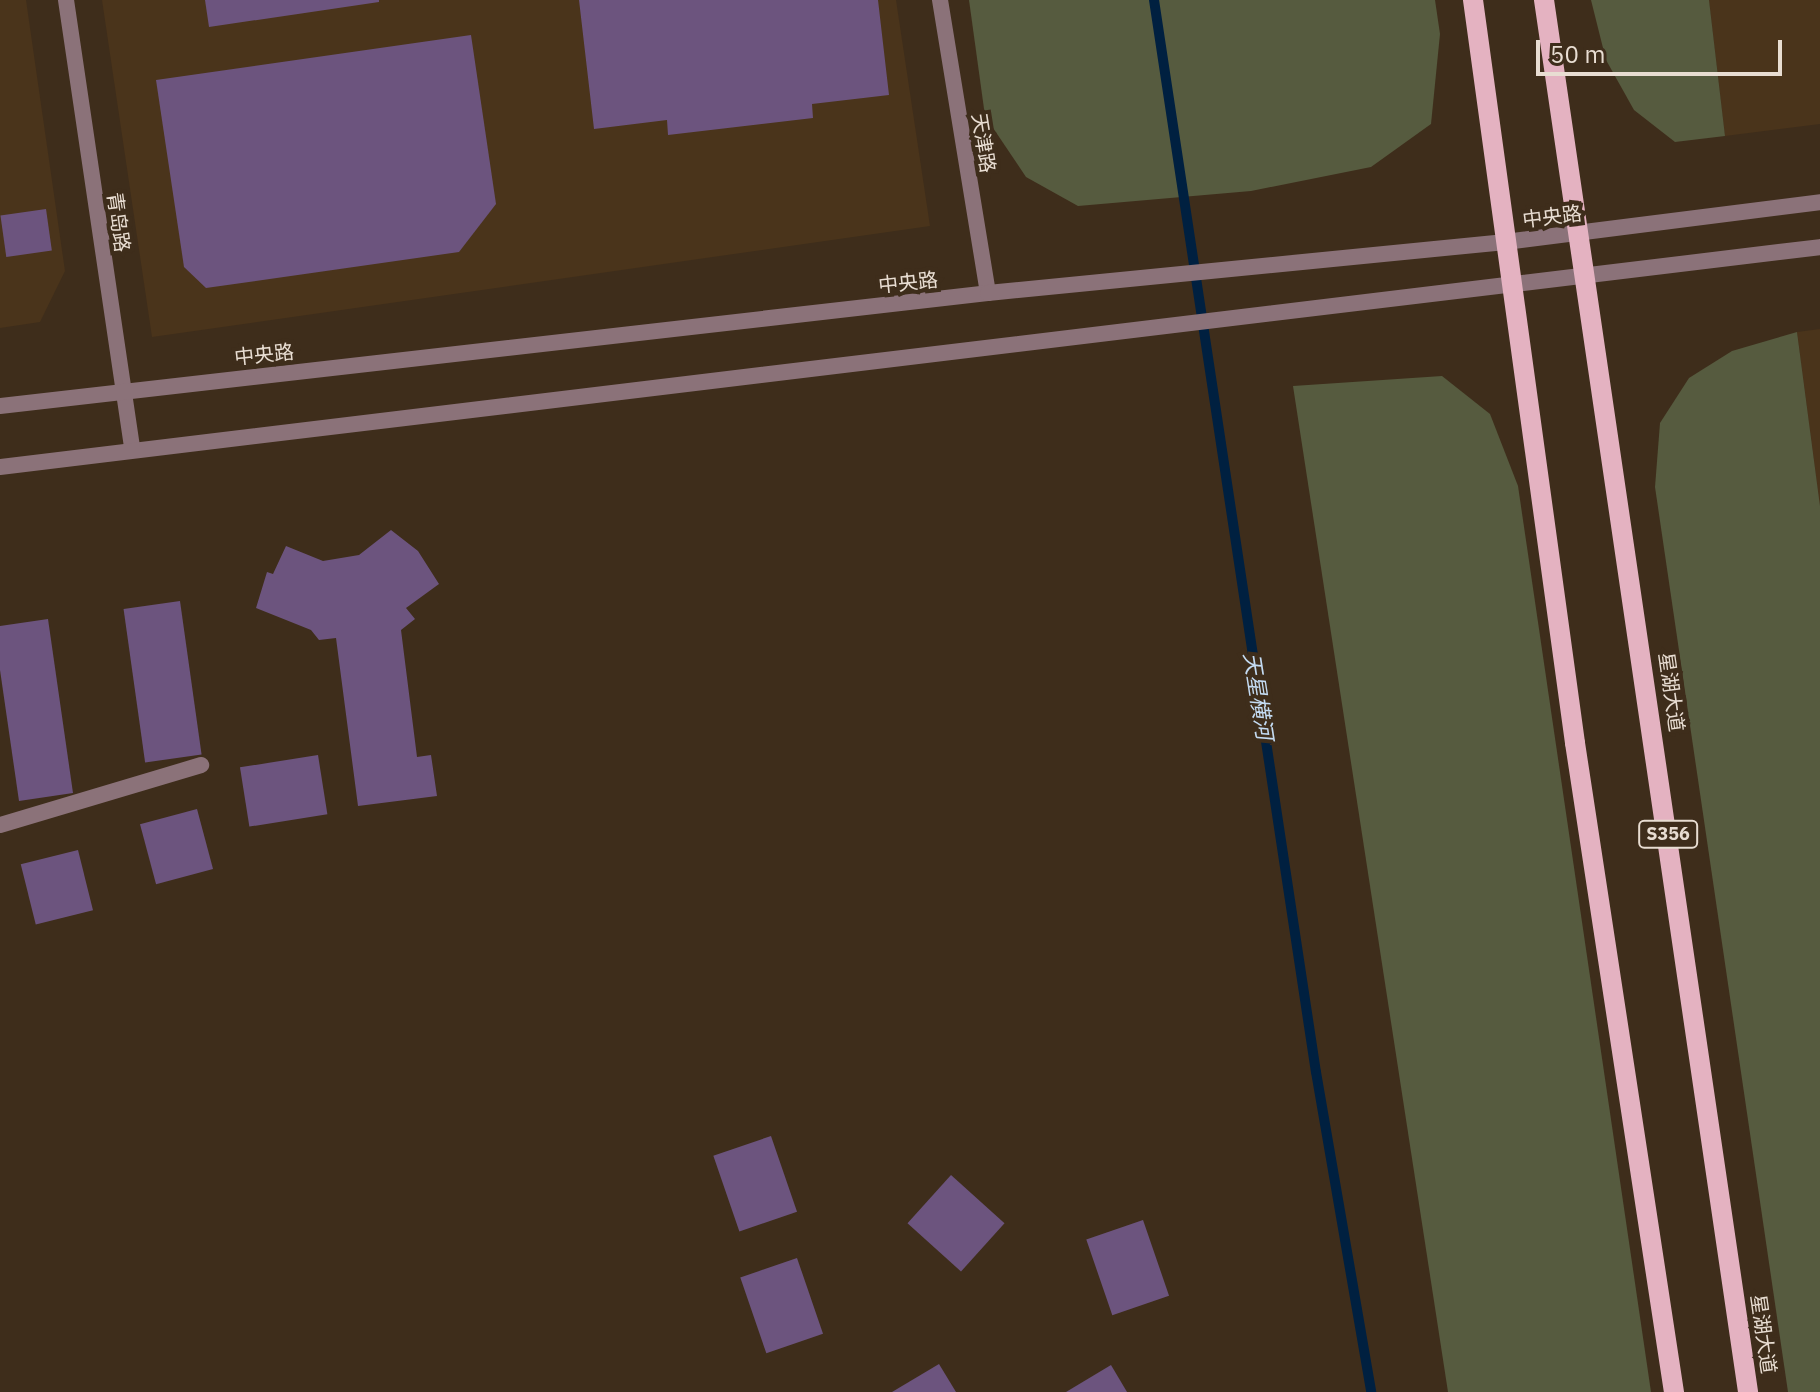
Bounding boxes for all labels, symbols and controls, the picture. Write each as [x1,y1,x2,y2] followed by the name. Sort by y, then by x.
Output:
[1540,24,1786,74] scale bar
[1550,38,1605,70] text: 50 m
[967,111,1001,175] street label: 天津路
[103,191,135,253] street label: 青岛路
[1521,200,1583,232] street label: 中央路
[877,267,939,297] street label: 中央路
[233,339,295,369] street label: 中央路
[1239,650,1279,742] water label: 天星横河
[1655,651,1689,733] street label: 星湖大道
[1638,820,1698,848] road number: S356
[1747,1293,1781,1375] street label: 星湖大道

